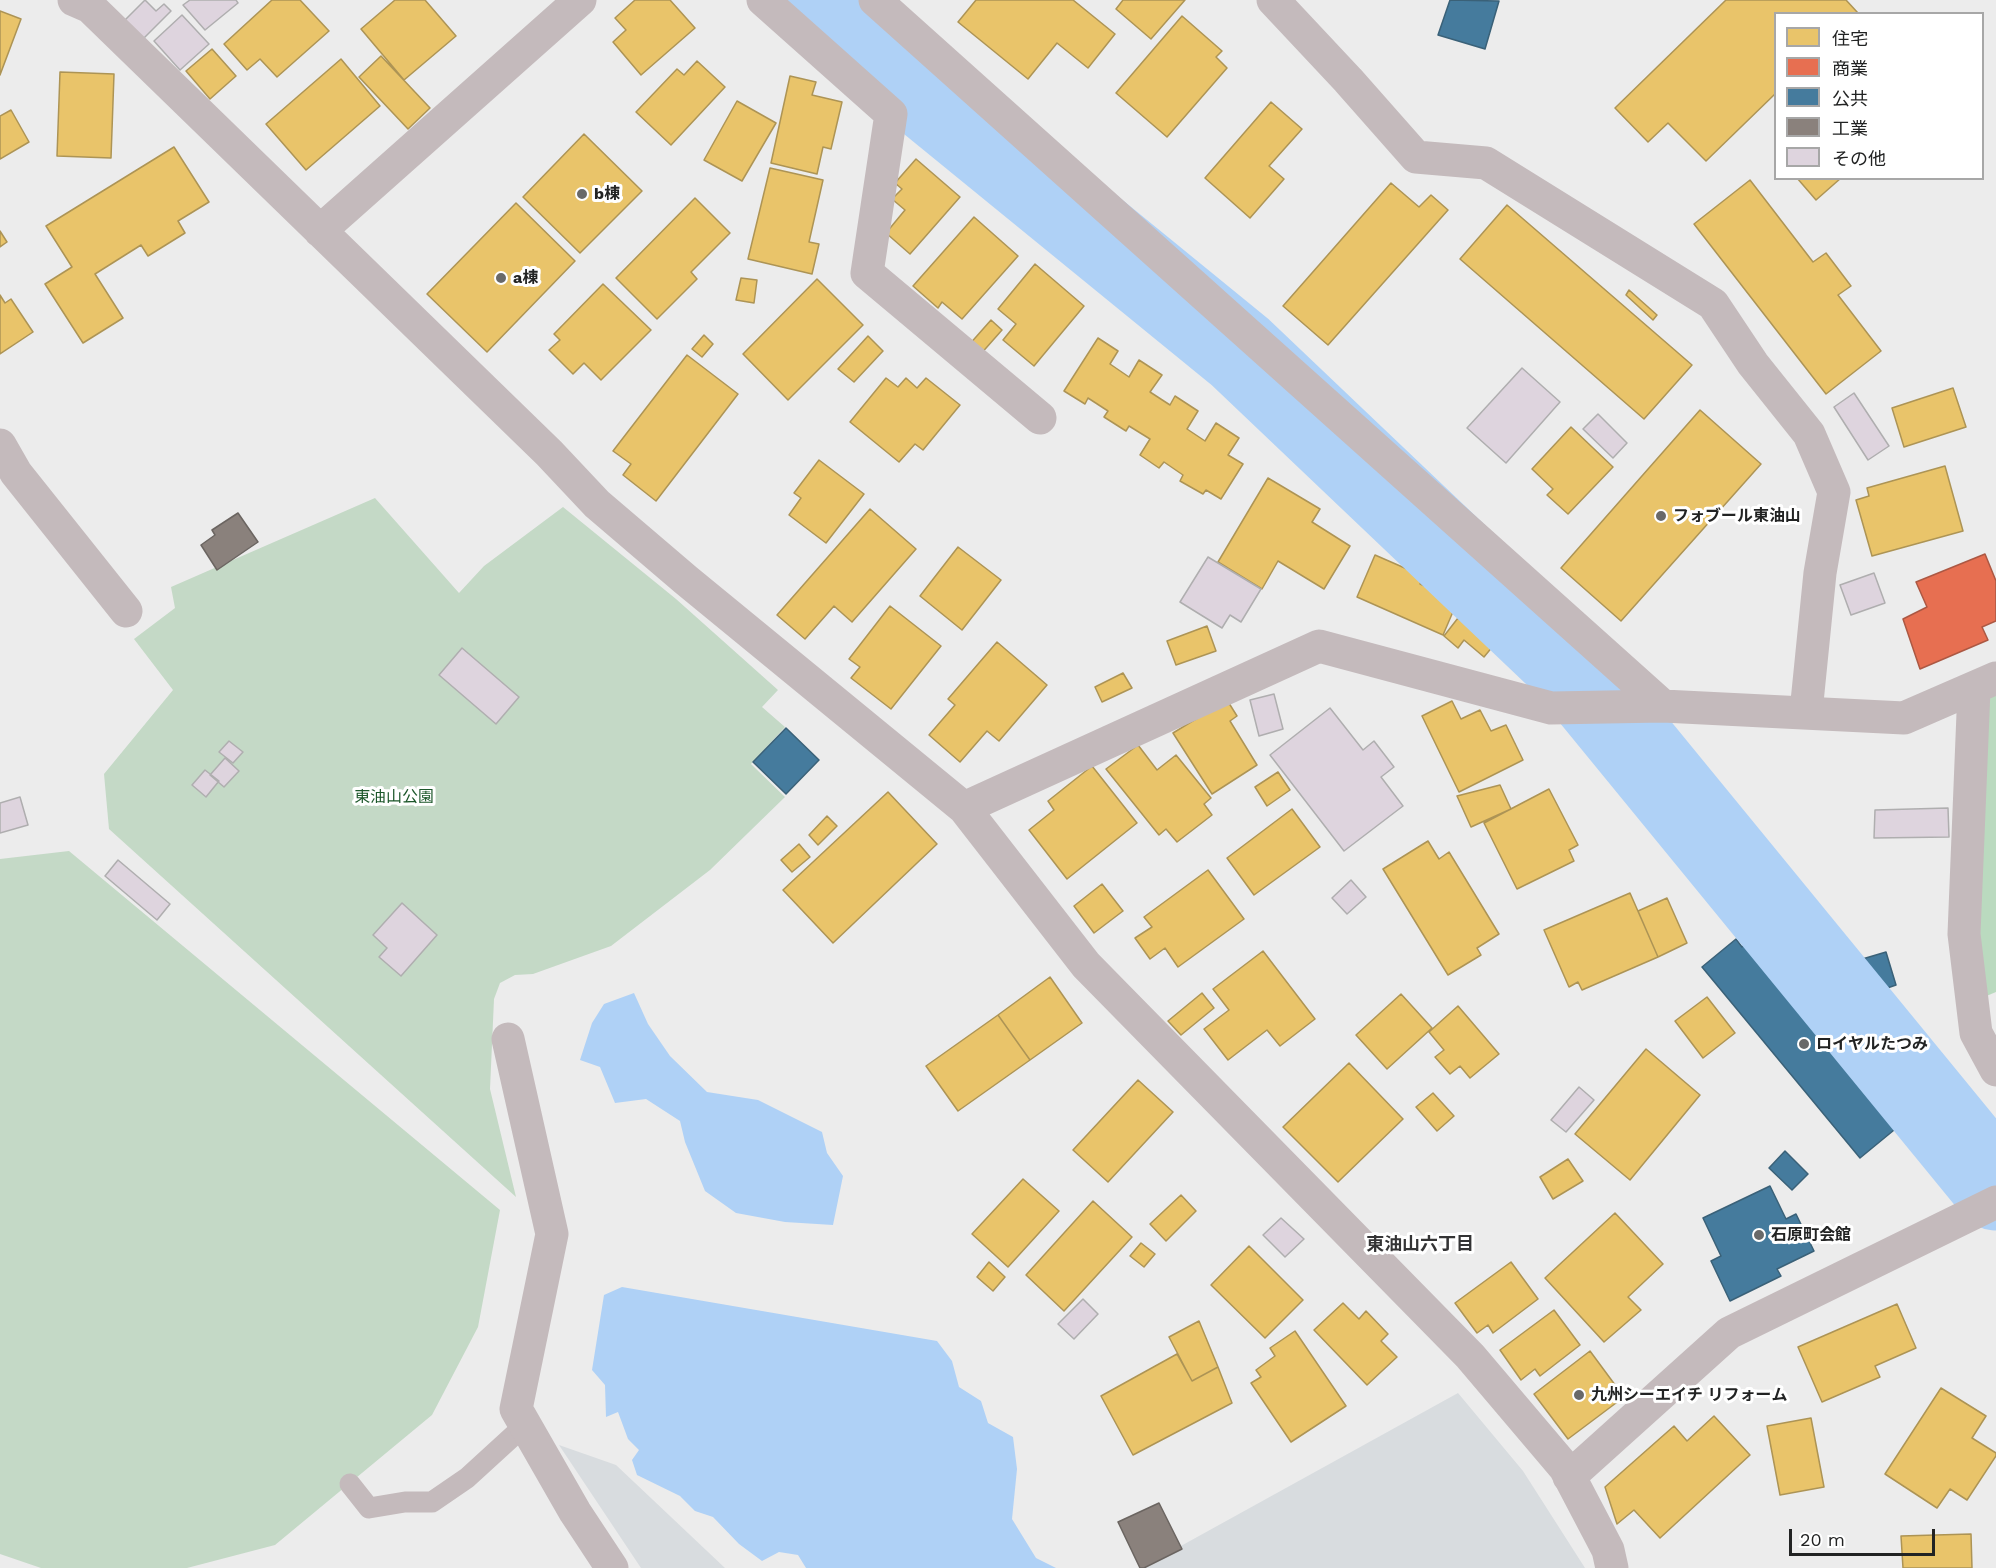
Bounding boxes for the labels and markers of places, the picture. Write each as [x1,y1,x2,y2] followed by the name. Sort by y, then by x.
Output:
[594,184,620,204] place label: b棟
[575,187,589,201] marker: b棟
[513,268,538,288] place label: a棟
[494,271,508,285] marker: a棟
[1673,506,1801,526] place label: フォブール東油山
[1654,509,1668,523] marker: フォブール東油山
[1816,1034,1928,1054] place label: ロイヤルたつみ
[1797,1037,1811,1051] marker: ロイヤルたつみ
[1771,1225,1851,1245] place label: 石原町会館
[1752,1228,1766,1242] marker: 石原町会館
[1591,1385,1788,1405] place label: 九州シーエイチ リフォーム
[1572,1388,1586,1402] marker: 九州シーエイチ リフォーム

